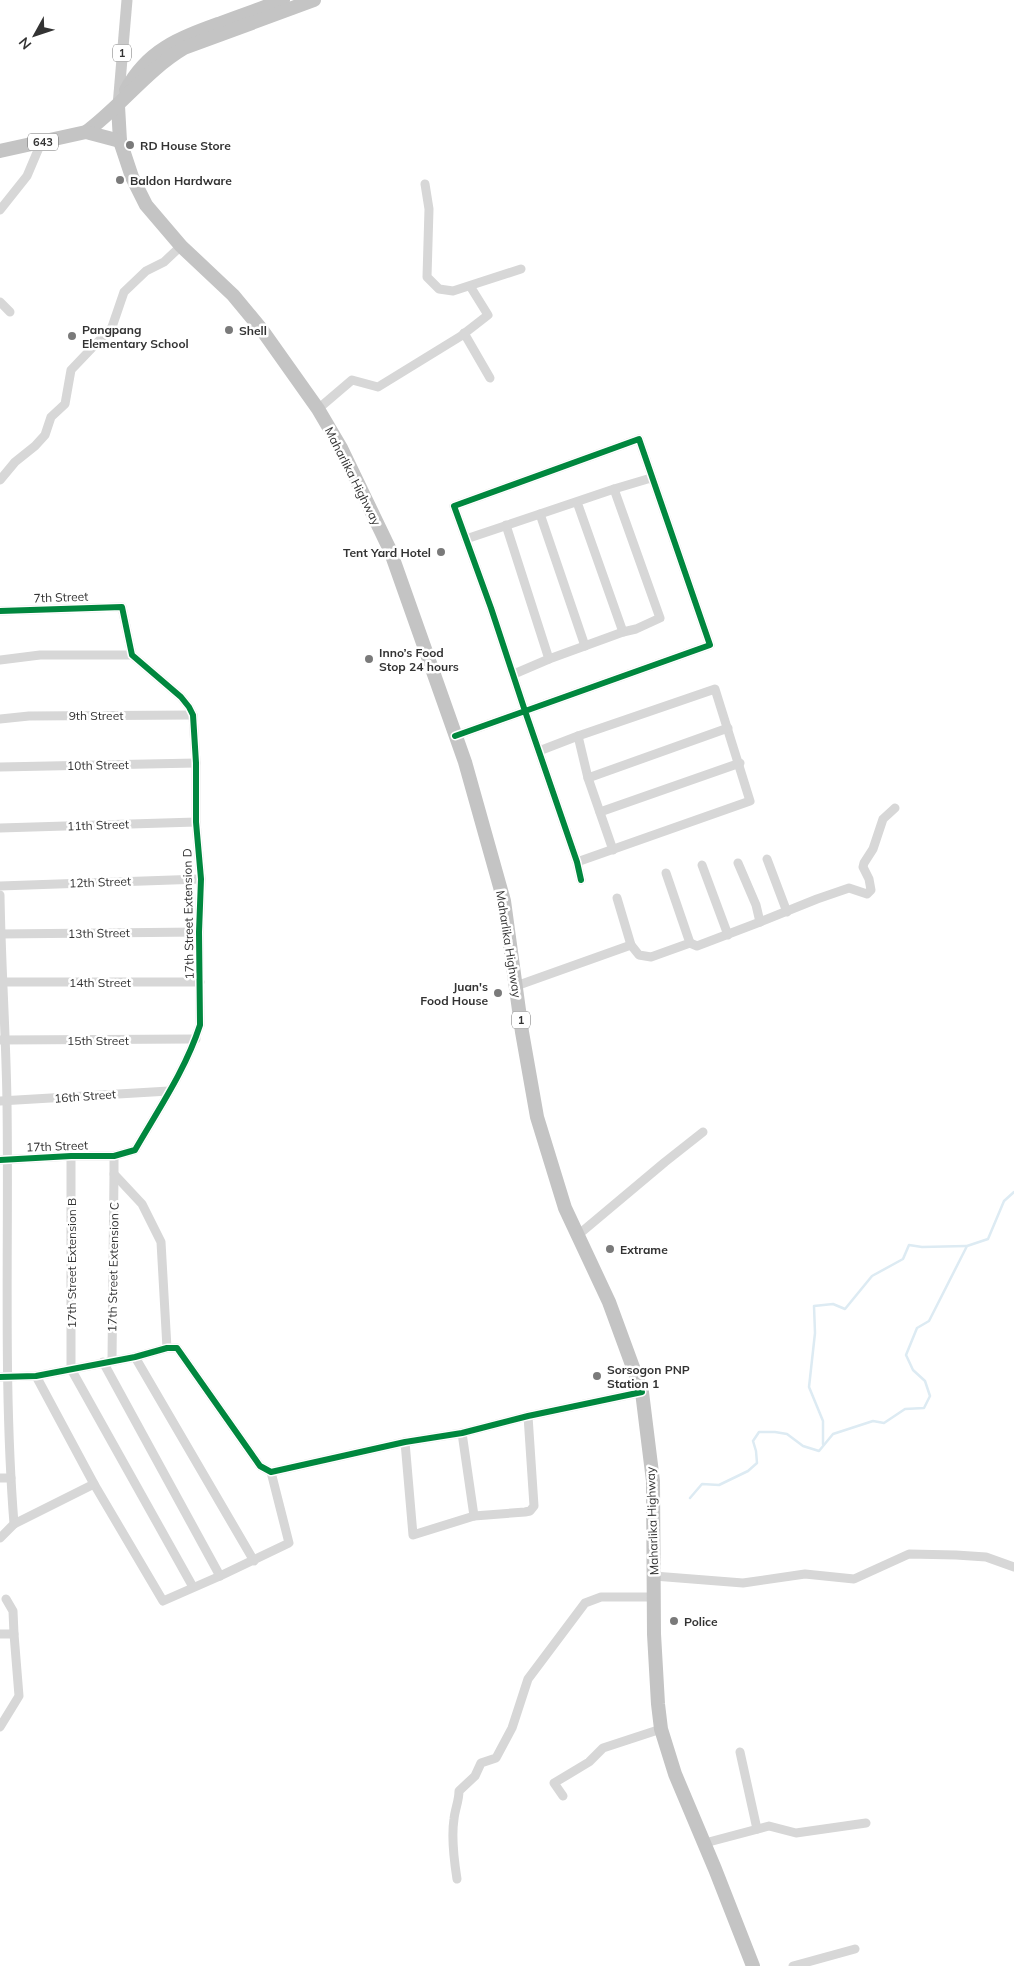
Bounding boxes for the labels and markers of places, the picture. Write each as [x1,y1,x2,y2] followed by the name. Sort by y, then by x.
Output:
[140,138,231,153] place label: RD House Store
[124,139,136,151] marker: RD House Store
[130,173,232,188] place label: Baldon Hardware
[114,174,126,186] marker: Baldon Hardware
[82,322,189,351] place label: Pangpang Elementary School
[239,323,267,338] place label: Shell
[223,324,235,336] marker: Shell
[66,330,78,342] marker: Pangpang Elementary School
[343,545,431,560] place label: Tent Yard Hotel
[435,546,447,558] marker: Tent Yard Hotel
[379,645,459,674] place label: Inno’s Food Stop 24 hours
[363,653,375,665] marker: Inno’s Food Stop 24 hours
[420,979,488,1008] place label: Juan's Food House
[492,987,504,999] marker: Juan's Food House
[620,1242,668,1257] place label: Extrame
[604,1243,616,1255] marker: Extrame
[607,1362,690,1391] place label: Sorsogon PNP Station 1
[591,1370,603,1382] marker: Sorsogon PNP Station 1
[684,1614,718,1629] place label: Police
[668,1615,680,1627] marker: Police

